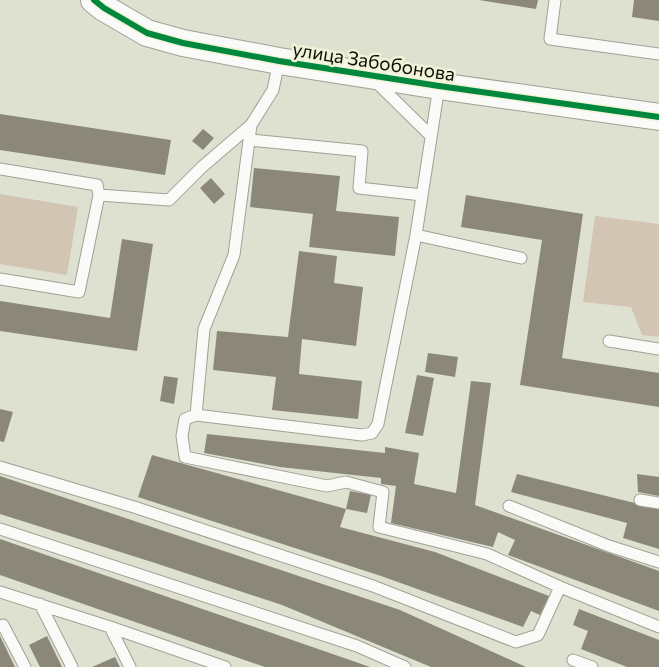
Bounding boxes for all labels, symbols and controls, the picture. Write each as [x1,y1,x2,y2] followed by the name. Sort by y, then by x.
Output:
[291,37,457,85] street label: улица Забобонова

